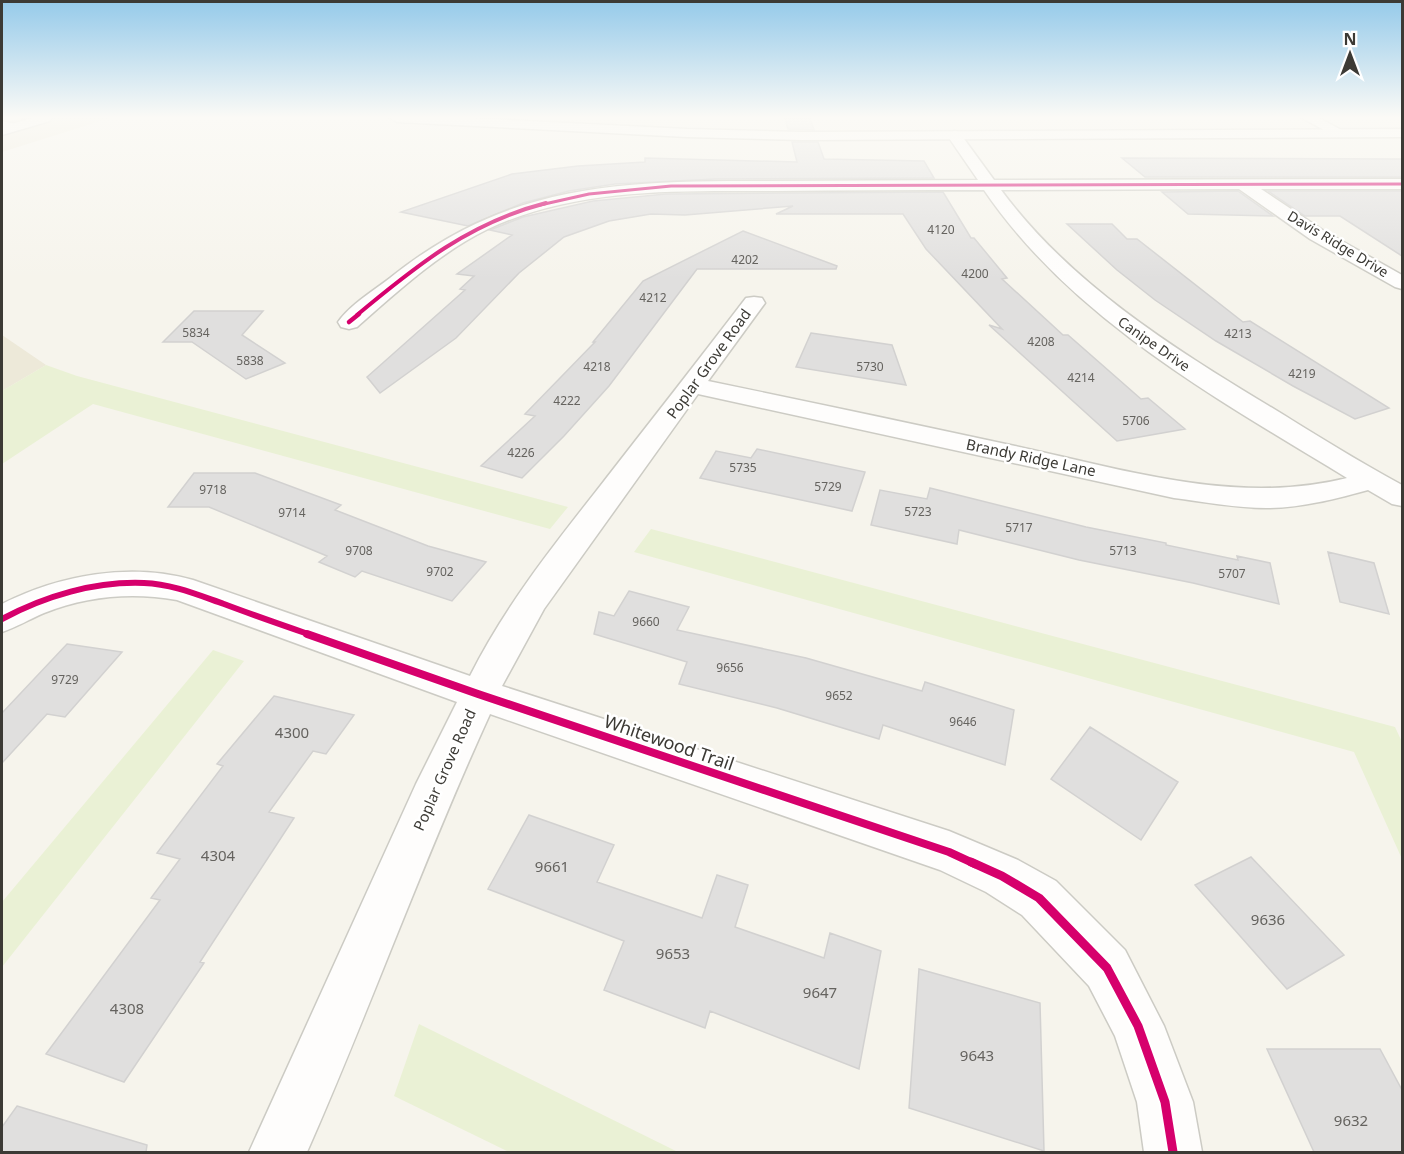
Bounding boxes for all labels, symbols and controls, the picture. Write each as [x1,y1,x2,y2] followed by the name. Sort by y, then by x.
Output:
[1320,24,1380,84] north arrow
[1343,28,1357,50] text: N
[1284,206,1392,281] street label: Davis Ridge Drive
[927,221,955,238] house number: 4120
[731,251,759,268] house number: 4202
[961,265,989,282] house number: 4200
[639,289,667,306] house number: 4212
[661,304,755,422] street label: Poplar Grove Road
[1115,312,1194,375] street label: Canipe Drive
[182,324,210,341] house number: 5834
[1224,325,1252,342] house number: 4213
[1027,333,1055,350] house number: 4208
[236,352,264,369] house number: 5838
[583,358,611,375] house number: 4218
[856,358,884,375] house number: 5730
[1288,365,1316,382] house number: 4219
[1067,369,1095,386] house number: 4214
[553,392,581,409] house number: 4222
[1122,412,1150,429] house number: 5706
[965,434,1098,481] street label: Brandy Ridge Lane
[507,444,535,461] house number: 4226
[729,459,757,476] house number: 5735
[814,478,842,495] house number: 5729
[199,481,227,498] house number: 9718
[904,503,932,520] house number: 5723
[278,504,306,521] house number: 9714
[1005,519,1033,536] house number: 5717
[345,542,373,559] house number: 9708
[1109,542,1137,559] house number: 5713
[426,563,454,580] house number: 9702
[1218,565,1246,582] house number: 5707
[632,613,660,630] house number: 9660
[716,659,744,676] house number: 9656
[51,671,79,688] house number: 9729
[825,687,853,704] house number: 9652
[408,706,480,834] street label: Poplar Grove Road
[601,709,738,776] street label: Whitewood Trail
[949,713,977,730] house number: 9646
[275,722,309,742] house number: 4300
[201,845,236,865] house number: 4304
[535,856,569,876] house number: 9661
[1251,909,1285,929] house number: 9636
[656,943,690,963] house number: 9653
[803,982,837,1002] house number: 9647
[110,998,144,1018] house number: 4308
[960,1045,994,1065] house number: 9643
[1334,1110,1368,1130] house number: 9632

